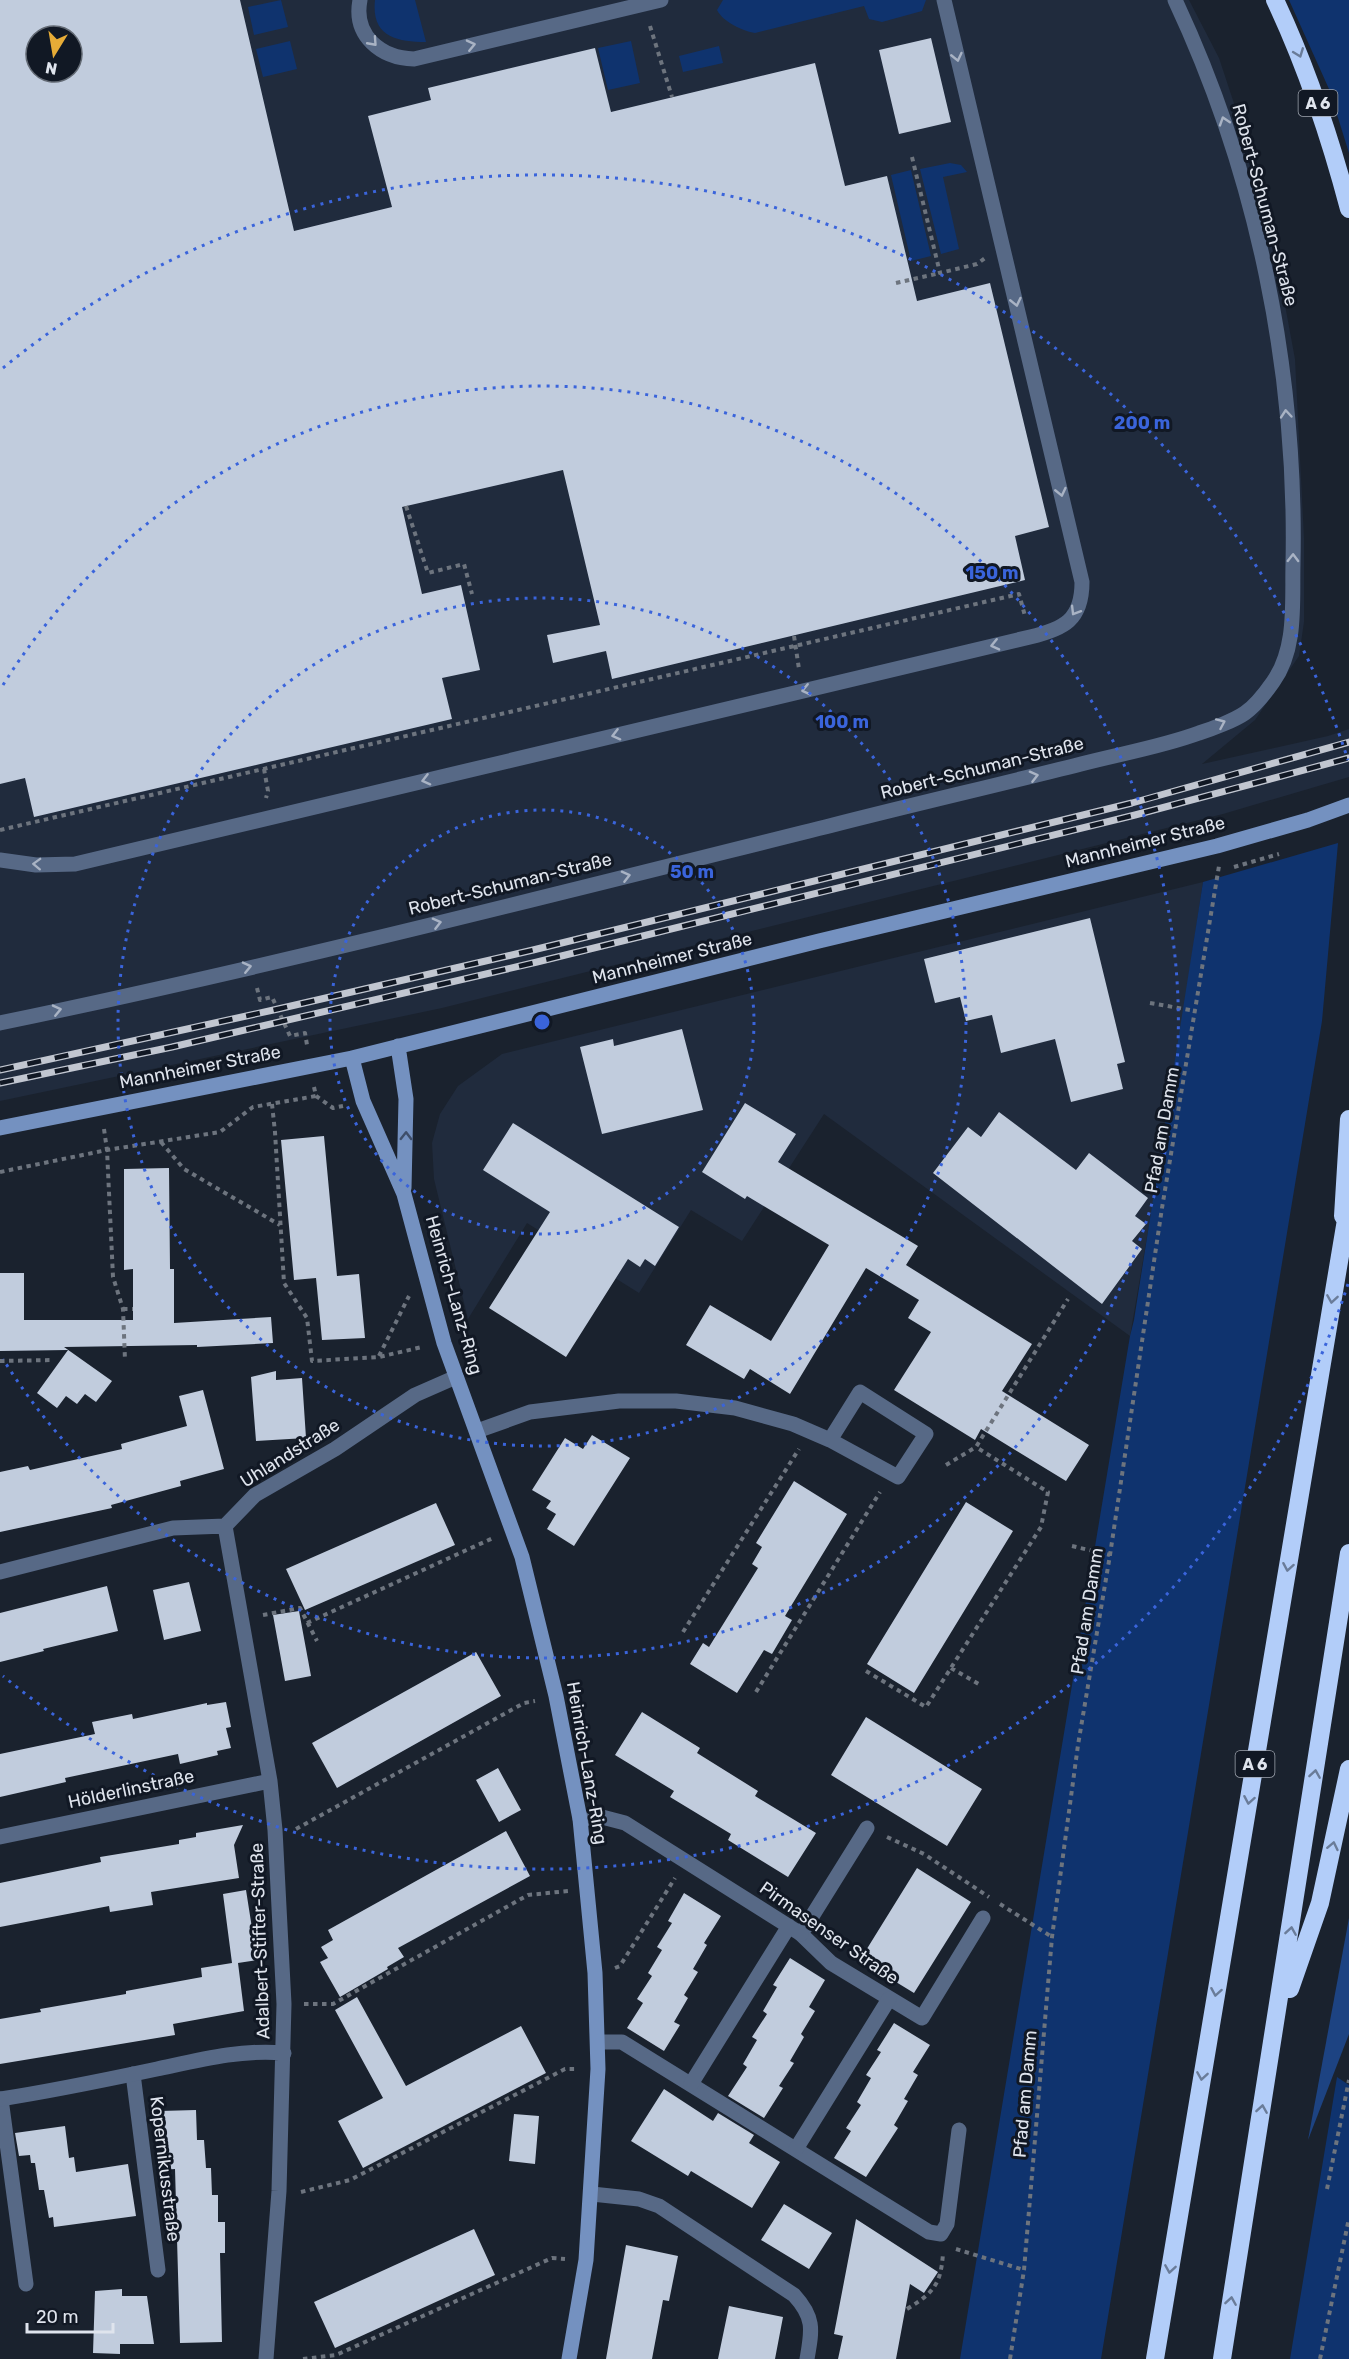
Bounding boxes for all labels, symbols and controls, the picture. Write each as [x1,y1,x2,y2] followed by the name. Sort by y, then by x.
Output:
[24,24,84,84] north arrow
[366,35,377,45] one-way arrow
[465,40,475,53] one-way arrow
[1292,47,1304,58] one-way arrow
[950,52,963,62] one-way arrow
[44,58,59,79] text: N
[1298,90,1338,116] road number: A 6
[1227,101,1303,309] street label: Robert-Schuman-Straße
[1219,116,1232,127] one-way arrow
[1008,297,1021,307] one-way arrow
[1280,410,1293,419] one-way arrow
[1114,412,1170,434] text: 200 m
[1054,487,1067,497] one-way arrow
[1287,554,1299,563] one-way arrow
[965,562,1019,584] text: 150 m
[1071,605,1082,616] one-way arrow
[990,638,1000,651] one-way arrow
[801,683,811,696] one-way arrow
[815,711,869,733] text: 100 m
[1215,719,1226,731] one-way arrow
[611,728,621,741] one-way arrow
[878,732,1086,804] street label: Robert-Schuman-Straße
[1028,770,1038,783] one-way arrow
[421,773,431,786] one-way arrow
[1063,811,1227,873] street label: Mannheimer Straße
[406,848,614,920] street label: Robert-Schuman-Straße
[33,858,42,870] one-way arrow
[670,861,714,883] text: 50 m
[621,870,631,883] one-way arrow
[432,917,442,930] one-way arrow
[590,927,754,989] street label: Mannheimer Straße
[242,962,252,975] one-way arrow
[52,1005,62,1018] one-way arrow
[532,1012,552,1032] centre of rings
[117,1041,283,1093] street label: Mannheimer Straße
[1140,1065,1184,1195] street label: Pfad am Damm
[400,1131,412,1140] one-way arrow
[421,1213,487,1377] street label: Heinrich-Lanz-Ring
[1326,1294,1338,1304] one-way arrow
[236,1414,344,1492] street label: Uhlandstraße
[1066,1546,1108,1676] street label: Pfad am Damm
[1283,1562,1295,1571] one-way arrow
[562,1680,612,1846] street label: Heinrich-Lanz-Ring
[1236,1751,1274,1777] road number: A 6
[66,1765,196,1813] street label: Hölderlinstraße
[1308,1770,1321,1780] one-way arrow
[1243,1795,1256,1805] one-way arrow
[1325,1841,1338,1851] one-way arrow
[246,1842,274,2040] street label: Adalbert-Stifter-Straße
[755,1877,903,1989] street label: Pirmasenser Straße
[1284,1927,1296,1936] one-way arrow
[1210,1987,1223,1997] one-way arrow
[1008,2029,1042,2159] street label: Pfad am Damm
[1196,2071,1209,2081] one-way arrow
[145,2095,185,2243] street label: Kopernikusstraße
[1255,2104,1267,2113] one-way arrow
[1164,2263,1177,2273] one-way arrow
[27,2296,112,2334] scale bar
[1224,2297,1237,2307] one-way arrow
[36,2306,78,2328] text: 20 m

